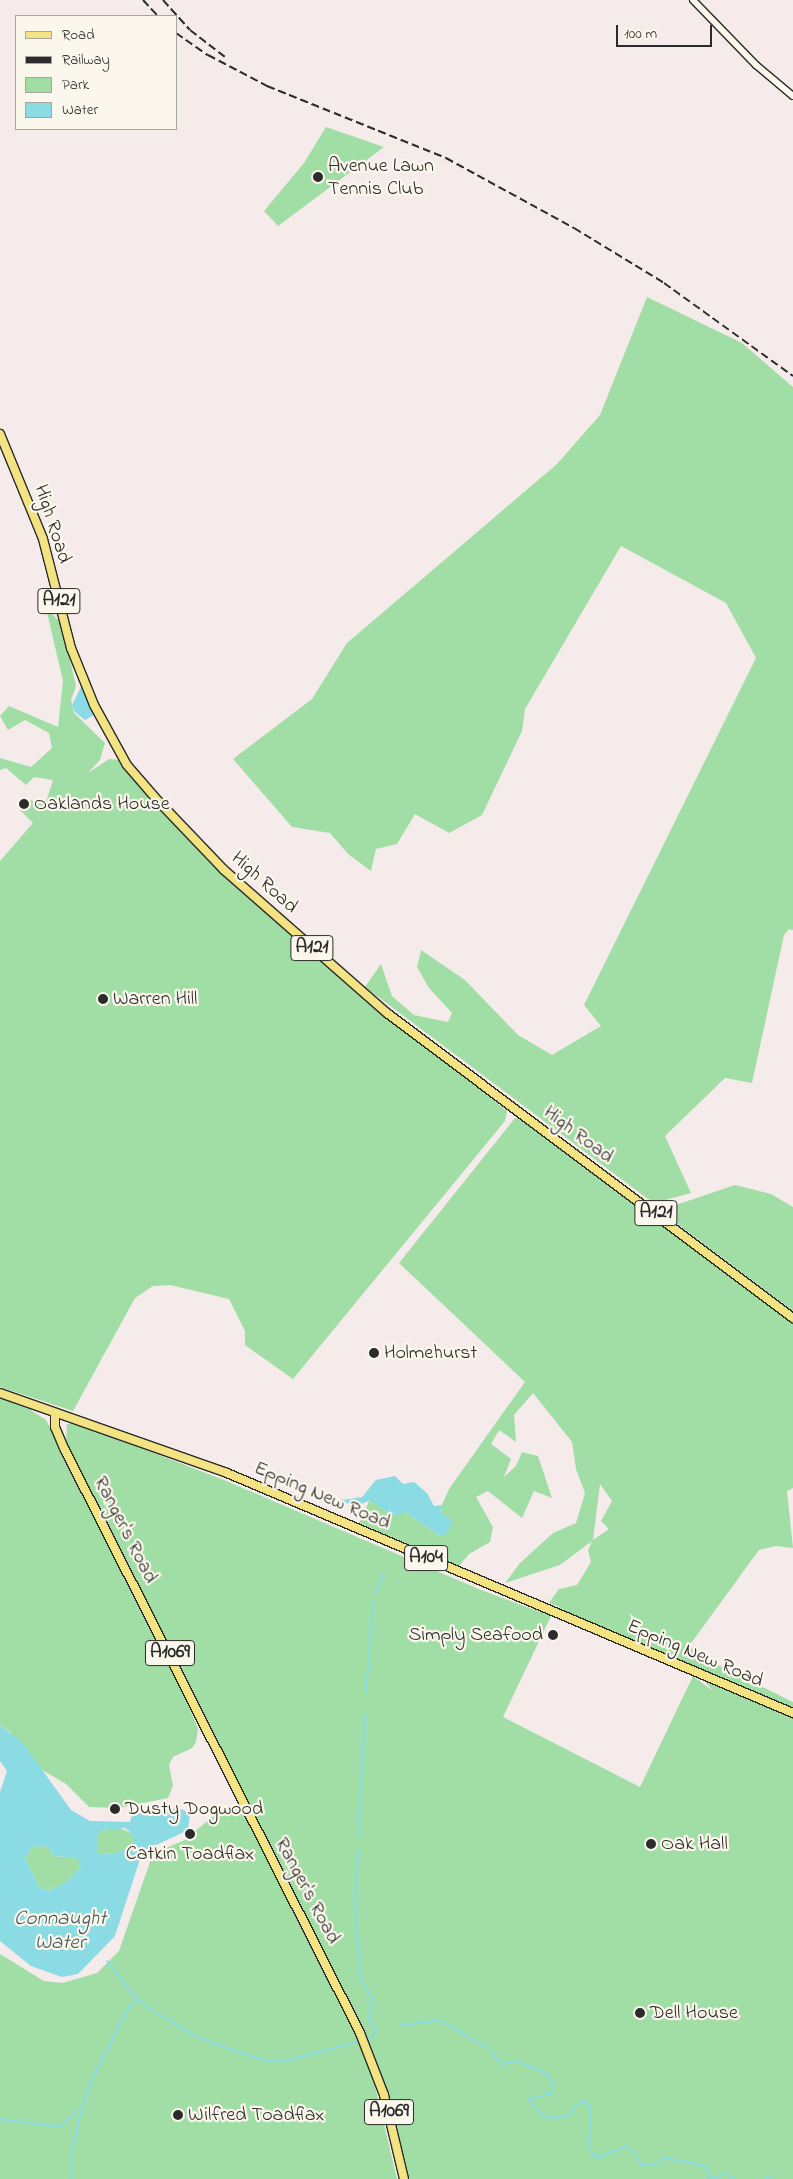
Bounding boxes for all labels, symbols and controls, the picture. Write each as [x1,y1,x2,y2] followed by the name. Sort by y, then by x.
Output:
[15,15,178,130] legend
[618,15,714,47] scale bar
[624,23,657,45] text: 100 m
[62,24,95,46] text: Road
[62,49,110,71] text: Railway
[62,74,89,96] text: Park
[62,99,98,121] text: Water
[328,154,434,201] place label: Avenue Lawn Tennis Club
[312,171,324,183] marker: Avenue Lawn Tennis Club
[28,482,76,566] street label: High Road
[36,584,82,618] road number: A121
[34,792,170,816] place label: Oaklands House
[18,798,30,810] marker: Oaklands House
[226,847,302,919] street label: High Road
[290,931,334,964] road number: A121
[113,987,197,1011] place label: Warren Hill
[97,993,109,1005] marker: Warren Hill
[538,1101,618,1169] street label: High Road
[634,1196,678,1230] road number: A121
[384,1341,477,1365] place label: Holmehurst
[368,1347,380,1359] marker: Holmehurst
[250,1457,394,1535] street label: Epping New Road
[88,1473,162,1587] street label: Ranger's Road
[404,1542,448,1575] road number: A104
[623,1615,767,1693] street label: Epping New Road
[409,1623,543,1647] place label: Simply Seafood
[547,1629,559,1641] marker: Simply Seafood
[144,1636,196,1670] road number: A1069
[125,1797,263,1821] place label: Dusty Dogwood
[109,1803,121,1815] marker: Dusty Dogwood
[184,1828,196,1840] marker: Catkin Toadflax
[661,1832,728,1856] place label: Oak Hall
[269,1834,345,1948] street label: Ranger's Road
[645,1838,657,1850] marker: Oak Hall
[126,1842,254,1866] place label: Catkin Toadflax
[14,1906,106,1956] water label: Connaught Water
[650,2001,738,2025] place label: Dell House
[634,2007,646,2019] marker: Dell House
[363,2096,415,2128] road number: A1069
[188,2103,324,2127] place label: Wilfred Toadflax
[172,2109,184,2121] marker: Wilfred Toadflax

